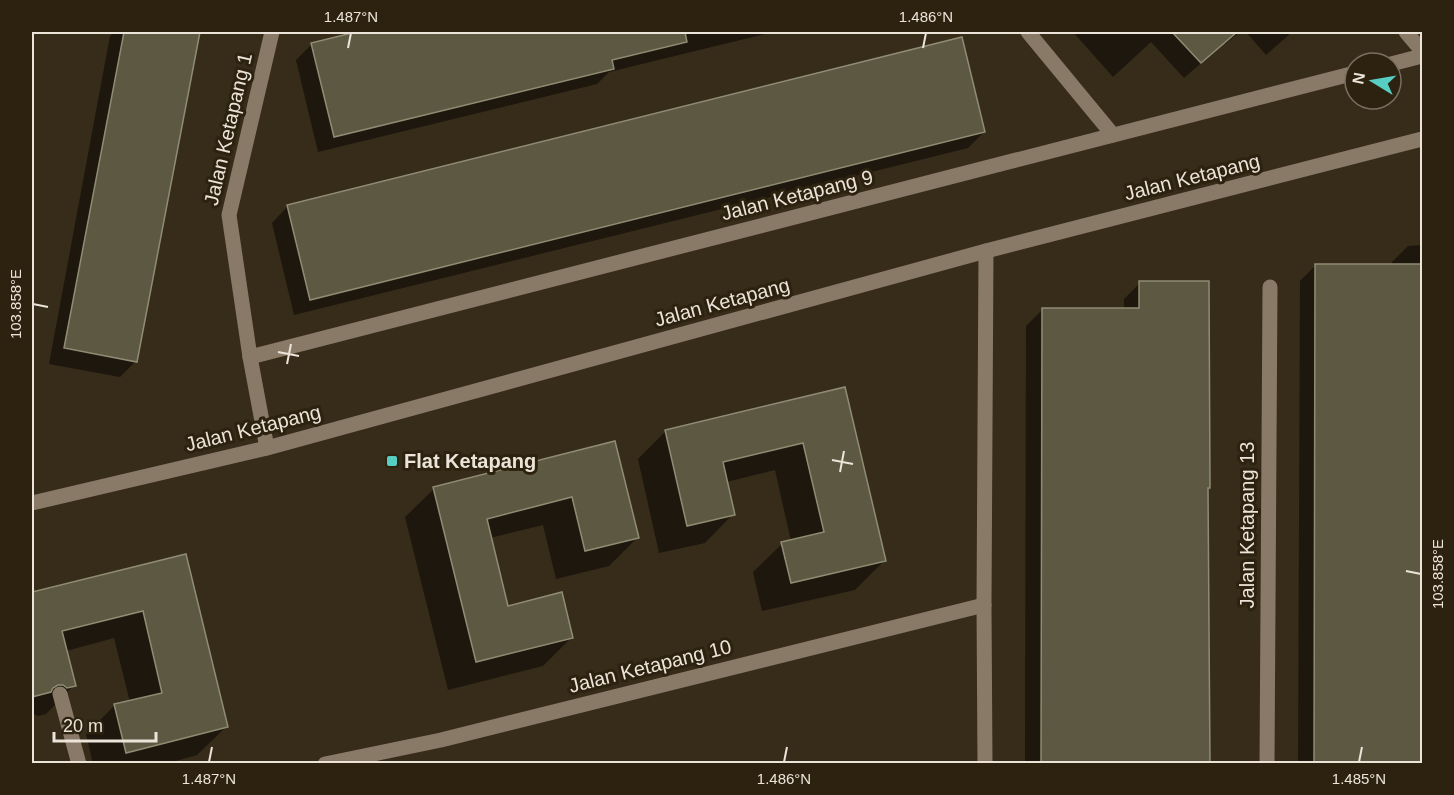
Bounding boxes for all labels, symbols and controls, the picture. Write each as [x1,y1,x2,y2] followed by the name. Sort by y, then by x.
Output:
[324,8,378,25] text: 1.487°N
[899,8,953,25] text: 1.486°N
[200,51,256,207] street label: Jalan Ketapang 1
[1343,51,1403,111] north arrow
[1349,71,1368,86] text: N
[1122,150,1262,204] street label: Jalan Ketapang
[719,165,875,225] street label: Jalan Ketapang 9
[7,269,24,339] text: 103.858°E
[652,273,792,331] street label: Jalan Ketapang
[183,401,323,455] street label: Jalan Ketapang
[1236,442,1258,608] street label: Jalan Ketapang 13
[404,450,536,472] place label: Flat Ketapang
[385,454,399,468] marker: Flat Ketapang
[1429,539,1446,609] text: 103.858°E
[566,635,734,697] street label: Jalan Ketapang 10
[54,705,156,743] scale bar
[63,716,103,736] text: 20 m
[182,770,236,787] text: 1.487°N
[757,770,811,787] text: 1.486°N
[1332,770,1386,787] text: 1.485°N

